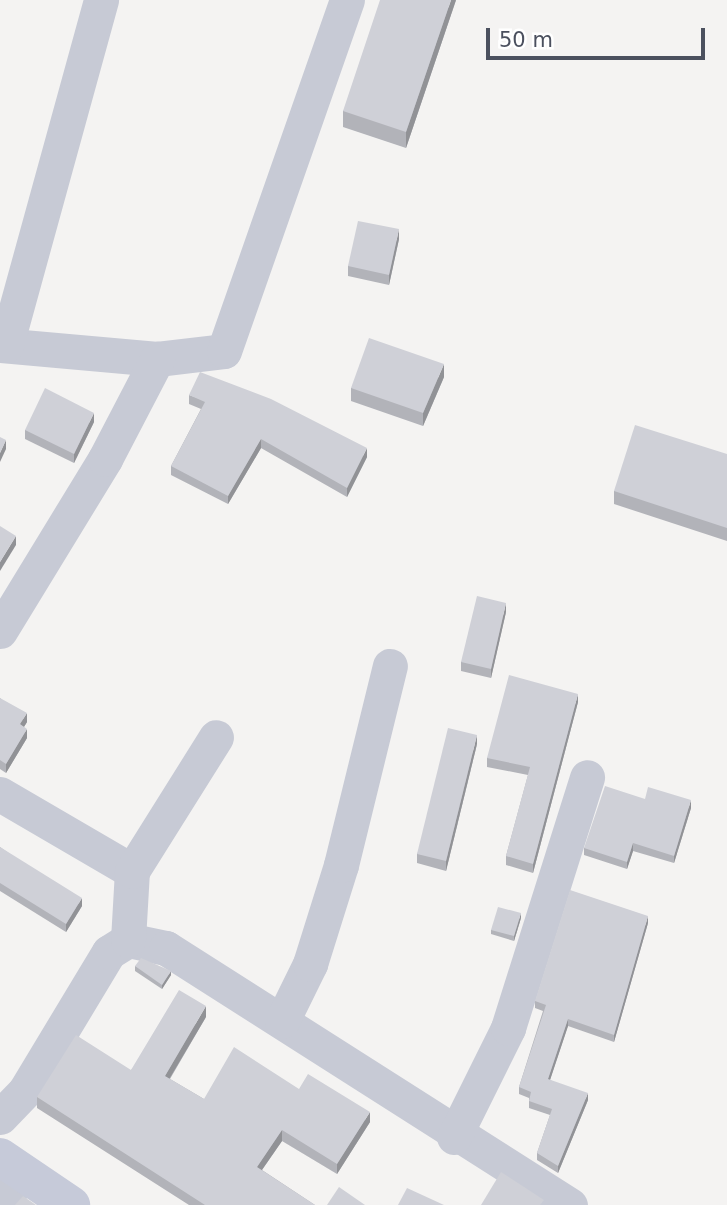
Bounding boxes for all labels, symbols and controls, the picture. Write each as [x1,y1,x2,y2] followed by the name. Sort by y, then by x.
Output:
[489,14,708,58] scale bar
[499,28,553,52] text: 50 m

